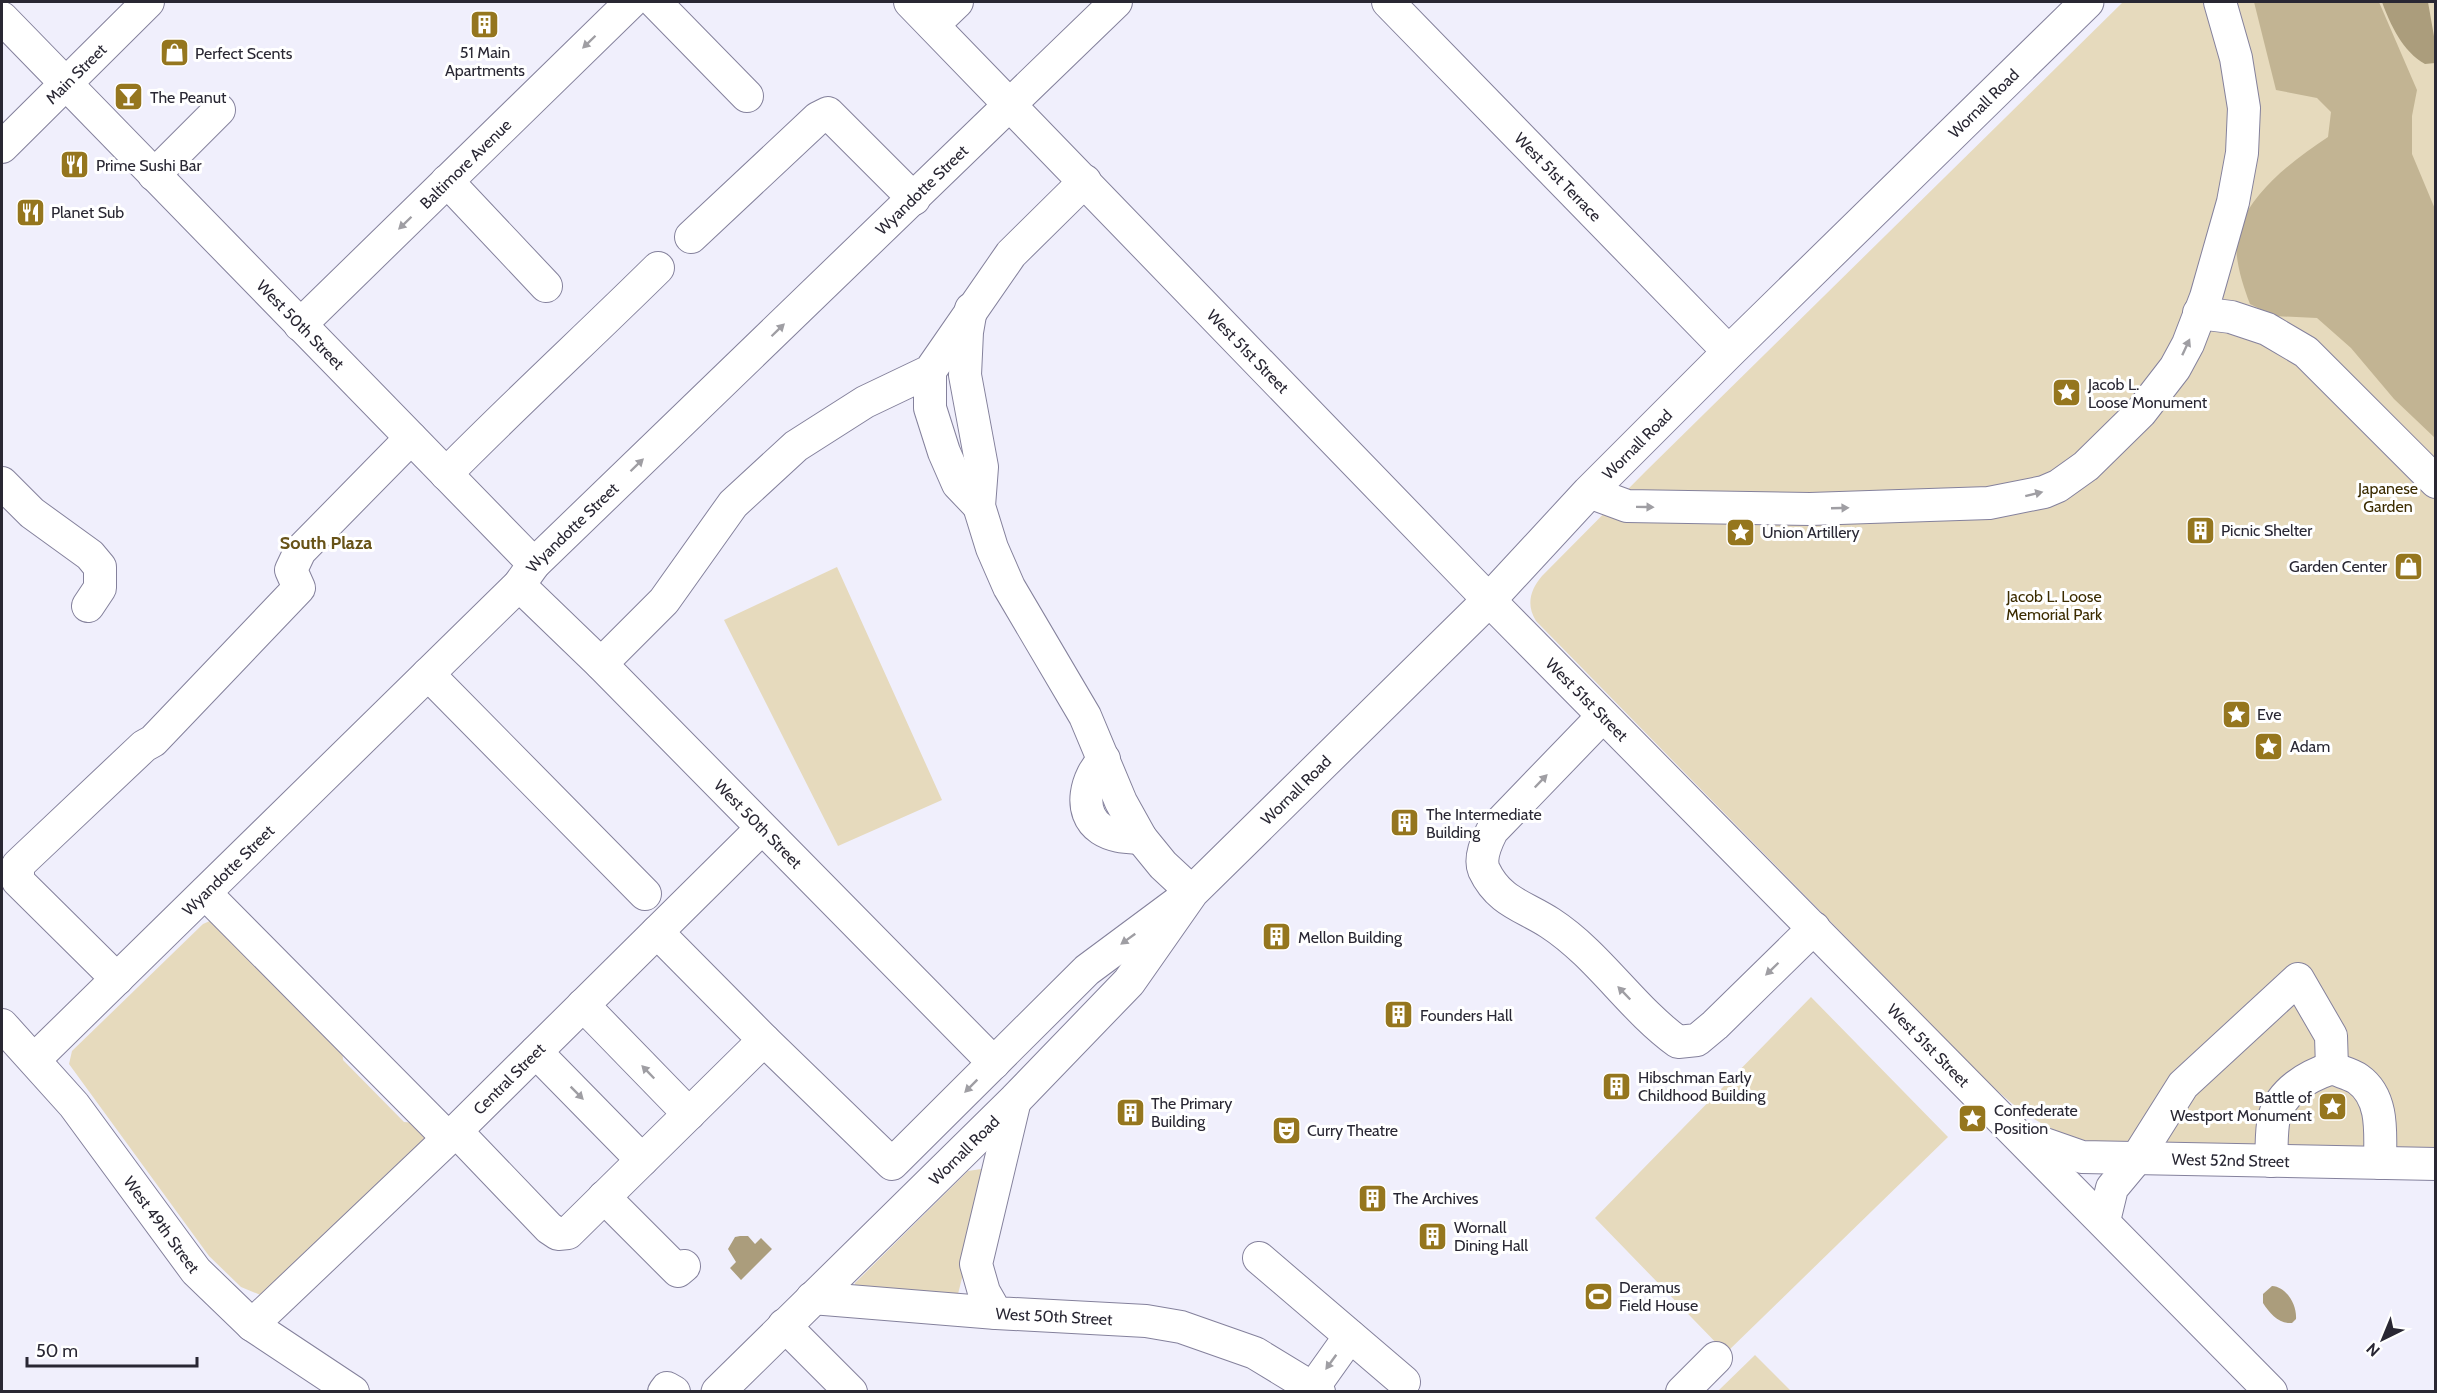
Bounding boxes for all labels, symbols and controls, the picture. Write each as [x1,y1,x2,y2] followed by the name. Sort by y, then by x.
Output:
[469,8,501,40] building icon: 51 Main Apartments
[583,35,597,49] one-way arrow
[158,37,190,69] shop icon: Perfect Scents
[42,40,111,108] street label: Main Street
[445,43,525,80] place label: 51 Main Apartments
[195,44,293,63] place label: Perfect Scents
[1945,65,2023,142] street label: Wornall Road
[113,81,145,113] bar icon: The Peanut
[150,88,227,107] place label: The Peanut
[416,115,515,213] street label: Baltimore Avenue
[1510,129,1605,225] street label: West 51st Terrace
[872,141,972,239] street label: Wyandotte Street
[59,149,91,181] restaurant icon: Prime Sushi Bar
[96,156,202,175] place label: Prime Sushi Bar
[14,196,46,228] restaurant icon: Planet Sub
[51,203,124,222] place label: Planet Sub
[398,215,412,229] one-way arrow
[253,276,348,374] street label: West 50th Street
[1203,306,1293,398] street label: West 51st Street
[770,323,785,337] one-way arrow
[2181,339,2190,356] one-way arrow
[2087,375,2208,412] place label: Jacob L. Loose Monument
[2051,377,2083,409] place icon: Jacob L. Loose Monument
[1598,405,1676,483] street label: Wornall Road
[630,459,644,473] one-way arrow
[522,478,623,576] street label: Wyandotte Street
[2357,479,2418,516] park label: Japanese Garden
[2025,489,2043,499] one-way arrow
[1636,502,1655,511] one-way arrow
[1830,503,1849,513] one-way arrow
[2184,514,2216,546] building icon: Picnic Shelter
[1725,516,1757,548] place icon: Union Artillery
[2221,521,2313,540] place label: Picnic Shelter
[1762,523,1860,542] place label: Union Artillery
[280,532,372,554] district label: South Plaza
[2392,550,2424,582] shop icon: Garden Center
[2289,557,2388,576] place label: Garden Center
[2005,587,2103,624] park label: Jacob L. Loose Memorial Park
[1542,654,1632,746] street label: West 51st Street
[2220,698,2252,730] place icon: Eve
[2257,705,2282,724] place label: Eve
[2253,730,2285,762] place icon: Adam
[2290,737,2330,756] place label: Adam
[1257,752,1335,829] street label: Wornall Road
[1534,773,1548,788] one-way arrow
[710,776,806,873] street label: West 50th Street
[1426,805,1542,842] place label: The Intermediate Building
[1389,807,1421,839] building icon: The Intermediate Building
[178,821,279,920] street label: Wyandotte Street
[1261,921,1293,953] building icon: Mellon Building
[1298,928,1403,947] place label: Mellon Building
[1121,933,1137,945] one-way arrow
[1766,962,1780,976] one-way arrow
[1618,986,1632,1000] one-way arrow
[1383,999,1415,1031] building icon: Founders Hall
[1883,1000,1974,1091] street label: West 51st Street
[1420,1006,1513,1025] place label: Founders Hall
[469,1039,550,1119] street label: Central Street
[642,1065,656,1079] one-way arrow
[1638,1068,1766,1105] place label: Hibschman Early Childhood Building
[1601,1070,1633,1102] building icon: Hibschman Early Childhood Building
[963,1079,978,1093] one-way arrow
[570,1086,584,1101] one-way arrow
[2170,1088,2313,1125] place label: Battle of Westport Monument
[2317,1090,2349,1122] place icon: Battle of Westport Monument
[1151,1094,1232,1131] place label: The Primary Building
[1114,1096,1146,1128] building icon: The Primary Building
[1994,1101,2078,1138] place label: Confederate Position
[1957,1103,1989,1135] place icon: Confederate Position
[925,1112,1003,1189] street label: Wornall Road
[1270,1114,1302,1146] theatre icon: Curry Theatre
[1307,1121,1398,1140] place label: Curry Theatre
[2171,1150,2290,1171] street label: West 52nd Street
[120,1173,204,1278] street label: West 49th Street
[1356,1182,1388,1214] building icon: The Archives
[1393,1189,1479,1208] place label: The Archives
[1454,1218,1528,1255] place label: Wornall Dining Hall
[1417,1220,1449,1252] building icon: Wornall Dining Hall
[1619,1278,1698,1315] place label: Deramus Field House
[1582,1280,1614,1312] sports icon: Deramus Field House
[995,1304,1114,1329] street label: West 50th Street
[2353,1309,2413,1369] north arrow
[27,1330,196,1368] scale bar
[2362,1339,2384,1360] text: N
[36,1340,78,1362] text: 50 m
[1325,1353,1337,1369] one-way arrow

